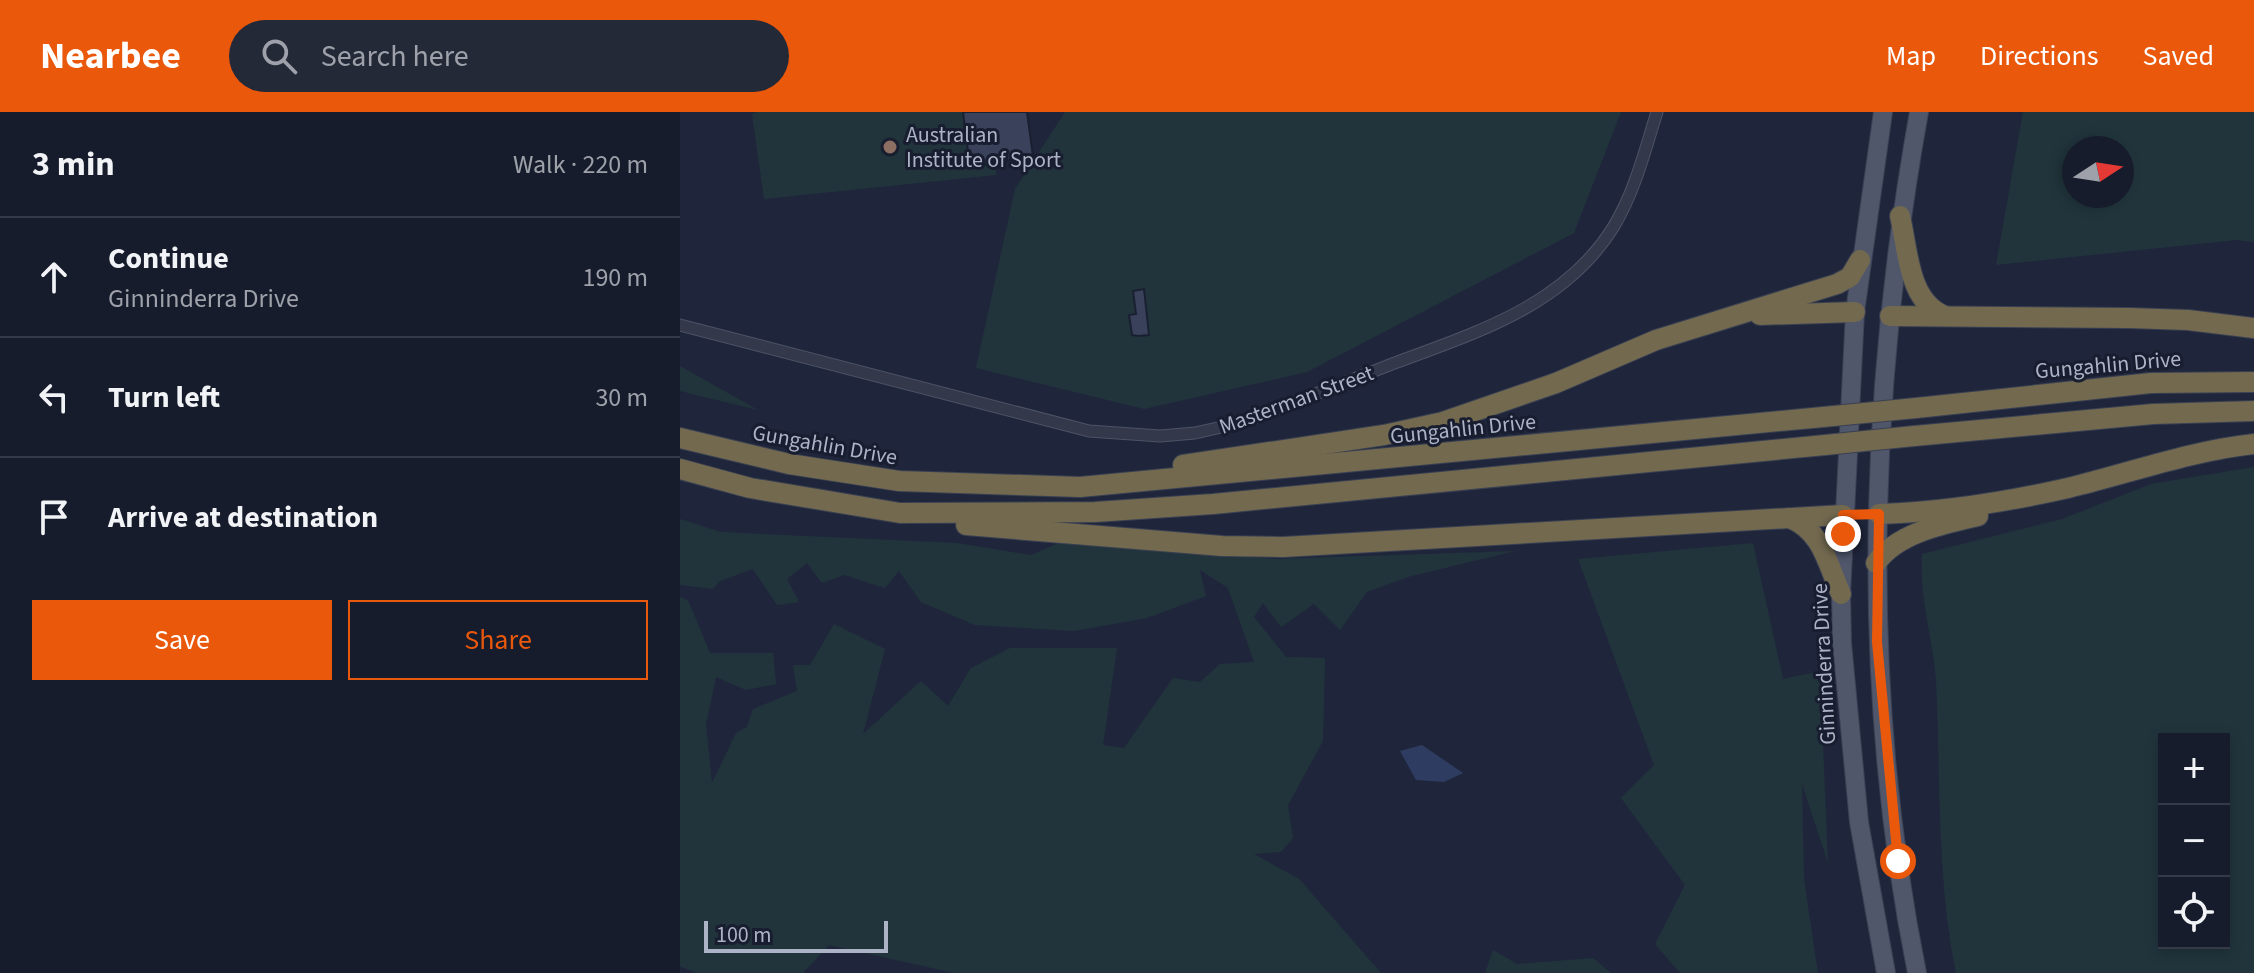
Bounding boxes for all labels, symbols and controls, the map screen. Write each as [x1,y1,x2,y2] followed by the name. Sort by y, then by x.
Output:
[229,20,789,92] search box
[40,29,181,83] text: Nearbee
[257,34,301,78] icon: search
[321,35,469,78] text: Search here
[1886,36,1936,76] text: Map
[1980,36,2099,76] text: Directions
[2143,36,2214,76] text: Saved
[906,119,1062,176] place label: Australian Institute of Sport
[2062,136,2134,208] north arrow
[881,138,899,156] marker: Australian Institute of Sport
[32,140,115,189] text: 3 min
[513,146,648,183] text: Walk · 220 m
[108,237,229,280] text: Continue
[32,255,76,299] icon: ahead
[582,259,648,296] text: 190 m
[108,280,299,317] text: Ginninderra Drive
[2034,343,2183,387] street label: Gungahlin Drive
[1215,357,1379,443] street label: Masterman Street
[32,375,76,419] icon: left
[108,376,220,419] text: Turn left
[595,379,648,416] text: 30 m
[1389,405,1538,453] street label: Gungahlin Drive
[750,417,900,473] street label: Gungahlin Drive
[32,495,76,539] icon: arrive
[108,496,378,539] text: Arrive at destination
[1825,516,1861,552] route end
[1804,582,1844,745] street label: Ginninderra Drive
[32,600,332,680] button: Save
[348,600,648,680] button: Share
[2158,733,2230,949] map controls
[2158,733,2230,805] button: +
[2158,805,2230,877] button: −
[1880,843,1916,879] route start
[2158,877,2230,949] button: locate
[704,917,888,953] scale bar
[716,919,771,951] text: 100 m

